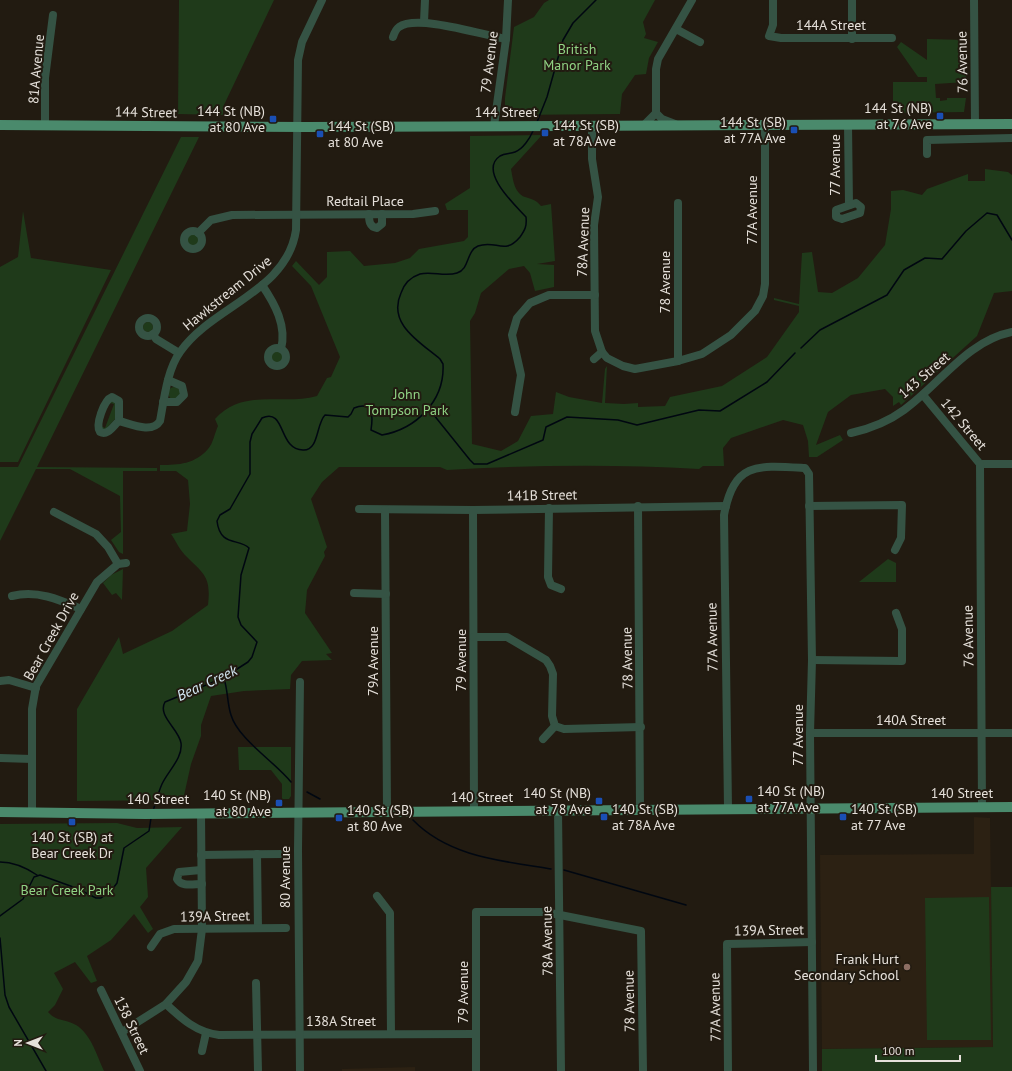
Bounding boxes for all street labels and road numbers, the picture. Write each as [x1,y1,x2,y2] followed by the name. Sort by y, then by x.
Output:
[796,16,866,34] street label: 144A Street
[476,30,502,94] street label: 79 Avenue
[952,31,972,93] street label: 76 Avenue
[24,33,48,105] street label: 81A Avenue
[115,102,178,122] street label: 144 Street
[475,103,537,121] street label: 144 Street
[826,134,844,196] street label: 77 Avenue
[743,175,761,245] street label: 77A Avenue
[326,192,404,210] street label: Redtail Place
[573,207,593,277] street label: 78A Avenue
[656,251,674,313] street label: 78 Avenue
[179,252,275,334] street label: Hawkstream Drive
[895,348,954,402] street label: 143 Street
[937,394,991,454] street label: 142 Street
[507,485,578,505] street label: 141B Street
[19,588,83,684] street label: Bear Creek Drive
[702,602,722,672] street label: 77A Avenue
[958,605,978,667] street label: 76 Avenue
[364,626,382,696] street label: 79A Avenue
[617,627,637,689] street label: 78 Avenue
[452,629,470,691] street label: 79 Avenue
[789,704,807,766] street label: 77 Avenue
[876,711,946,729] street label: 140A Street
[931,784,993,802] street label: 140 Street
[451,788,513,806] street label: 140 Street
[127,790,189,808] street label: 140 Street
[276,846,294,908] street label: 80 Avenue
[180,906,250,926] street label: 139A Street
[537,906,557,976] street label: 78A Avenue
[734,920,804,940] street label: 139A Street
[454,961,472,1023] street label: 79 Avenue
[619,970,639,1032] street label: 78 Avenue
[705,972,725,1042] street label: 77A Avenue
[110,993,154,1057] street label: 138 Street
[306,1012,376,1030] street label: 138A Street

